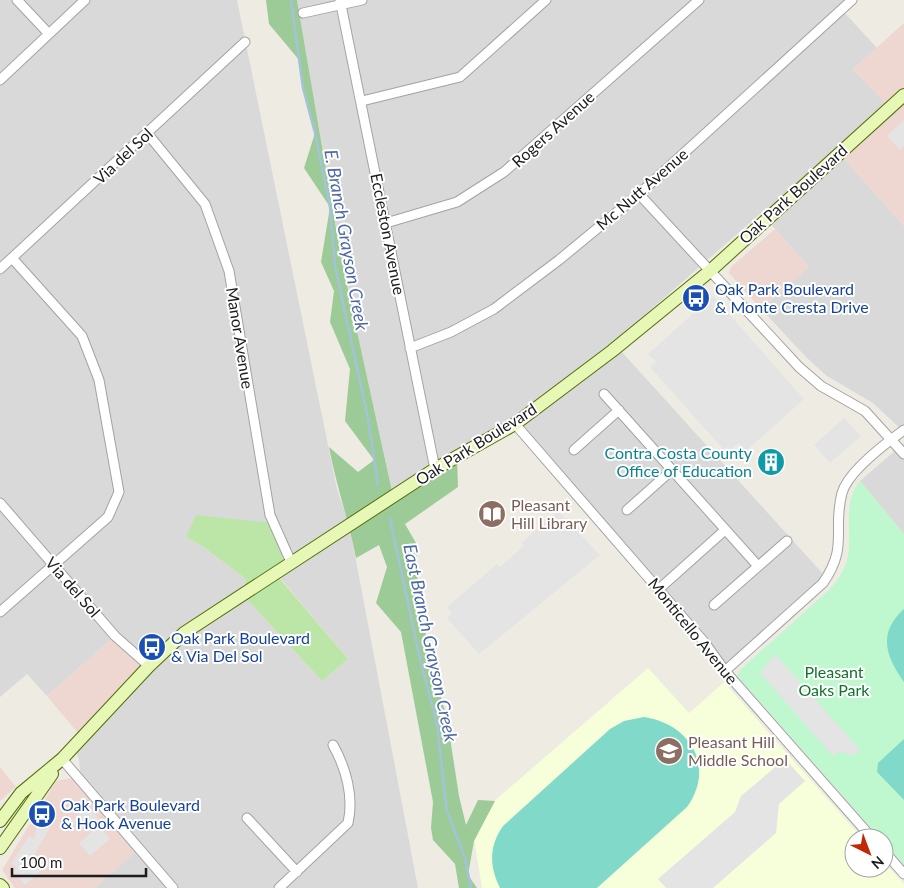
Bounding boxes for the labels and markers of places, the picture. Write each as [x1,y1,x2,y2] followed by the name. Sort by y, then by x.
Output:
[715,279,869,316] place label: Oak Park Boulevard & Monte Cresta Drive
[681,283,711,313] bus stop icon: Oak Park Boulevard & Monte Cresta Drive
[604,443,753,480] place label: Contra Costa County Office of Education
[756,447,786,477] building icon: Contra Costa County Office of Education
[511,495,588,532] place label: Pleasant Hill Library
[477,499,507,529] library icon: Pleasant Hill Library
[171,628,310,665] place label: Oak Park Boulevard & Via Del Sol
[137,632,167,662] bus stop icon: Oak Park Boulevard & Via Del Sol
[688,732,788,769] place label: Pleasant Hill Middle School
[654,736,684,766] school or university icon: Pleasant Hill Middle School
[61,795,200,832] place label: Oak Park Boulevard & Hook Avenue
[27,799,57,829] bus stop icon: Oak Park Boulevard & Hook Avenue

